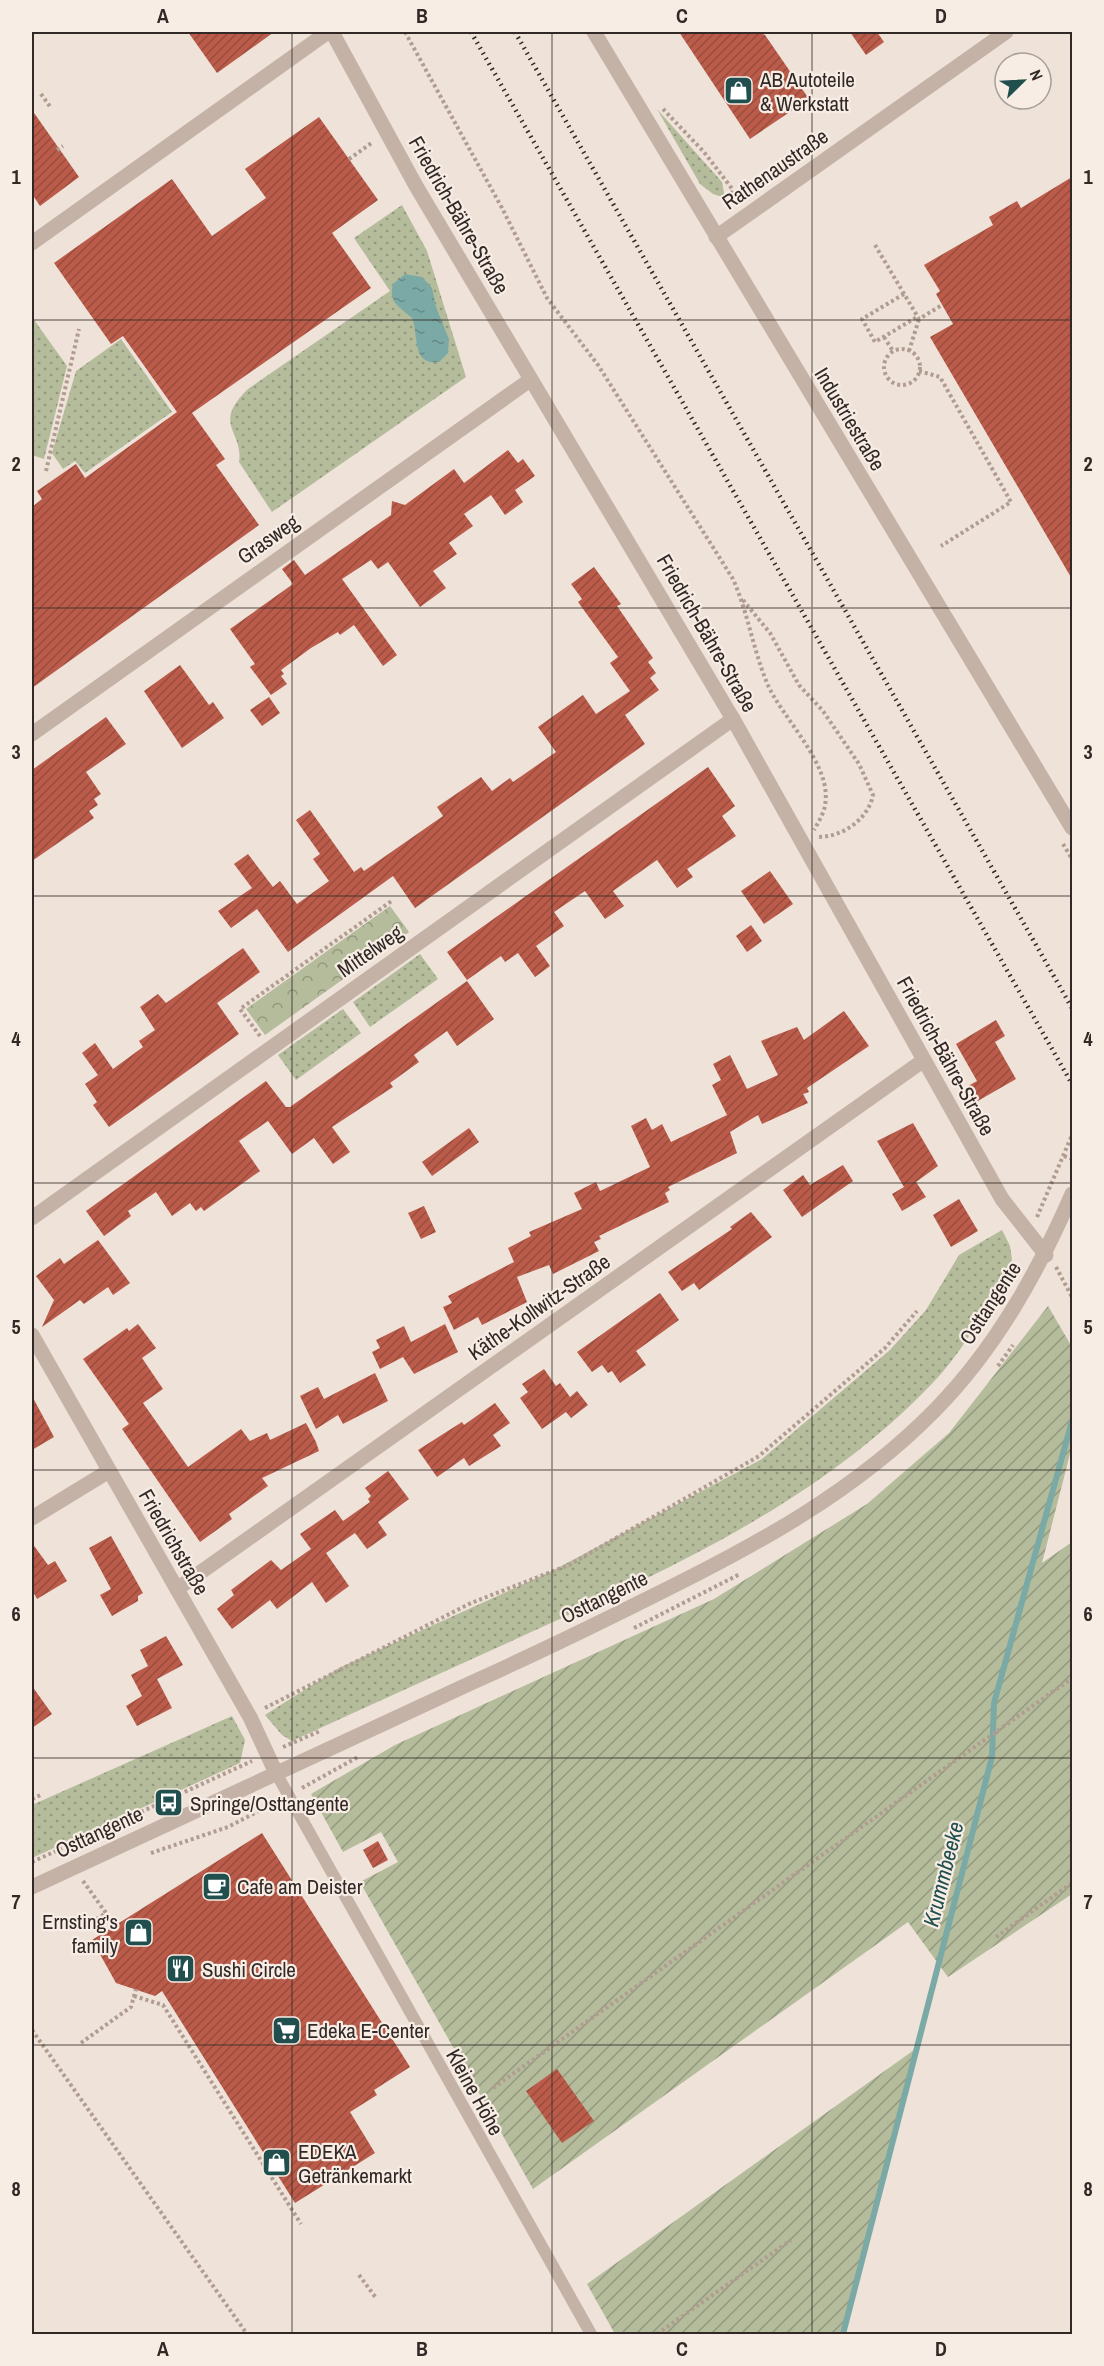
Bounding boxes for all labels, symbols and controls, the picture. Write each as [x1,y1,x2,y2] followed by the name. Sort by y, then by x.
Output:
[157,2,169,29] text: A
[416,2,428,29] text: B
[676,2,688,29] text: C
[935,2,947,29] text: D
[993,51,1053,111] north arrow
[759,65,855,118] place label: AB Autoteile & Werkstatt
[1025,66,1049,84] text: N
[723,75,755,107] shop icon: AB Autoteile & Werkstatt
[716,122,834,216] street label: Rathenaustraße
[402,131,516,299] street label: Friedrich-Bähre-Straße
[11,163,21,190] text: 1
[1083,163,1093,190] text: 1
[808,362,892,476] street label: Industriestraße
[11,450,21,477] text: 2
[1083,450,1093,477] text: 2
[231,507,305,571] street label: Grasweg
[650,549,764,717] street label: Friedrich-Bähre-Straße
[11,738,21,765] text: 3
[1083,738,1093,765] text: 3
[331,918,409,984] street label: Mittelweg
[890,971,1002,1141] street label: Friedrich-Bähre-Straße
[11,1025,21,1052] text: 4
[1083,1025,1093,1052] text: 4
[462,1247,616,1367] street label: Käthe-Kollwitz-Straße
[952,1256,1028,1350] street label: Osttangente
[11,1313,21,1340] text: 5
[1083,1313,1093,1340] text: 5
[132,1484,216,1600] street label: Friedrichstraße
[555,1563,653,1631] street label: Osttangente
[11,1600,21,1627] text: 6
[1083,1600,1093,1627] text: 6
[153,1787,185,1819] bus stop icon: Springe/Osttangente
[190,1789,349,1818] place label: Springe/Osttangente
[50,1799,148,1865] street label: Osttangente
[915,1818,971,1930] water label: Krummbeeke
[200,1870,232,1902] cafe icon: Cafe am Deister
[237,1872,363,1901] place label: Cafe am Deister
[11,1888,21,1915] text: 7
[1083,1888,1093,1915] text: 7
[42,1907,118,1960] place label: Ernsting's family
[123,1917,155,1949] shop icon: Ernsting's family
[165,1953,197,1985] restaurant icon: Sushi Circle
[202,1955,296,1984] place label: Sushi Circle
[270,2014,302,2046] supermarket icon: Edeka E-Center
[307,2016,430,2045] place label: Edeka E-Center
[439,2044,511,2140] street label: Kleine Höhe
[298,2137,412,2190] place label: EDEKA Getränkemarkt
[261,2147,293,2179] shop icon: EDEKA Getränkemarkt
[11,2175,21,2202] text: 8
[1083,2175,1093,2202] text: 8
[157,2335,169,2362] text: A
[416,2335,428,2362] text: B
[676,2335,688,2362] text: C
[935,2335,947,2362] text: D

